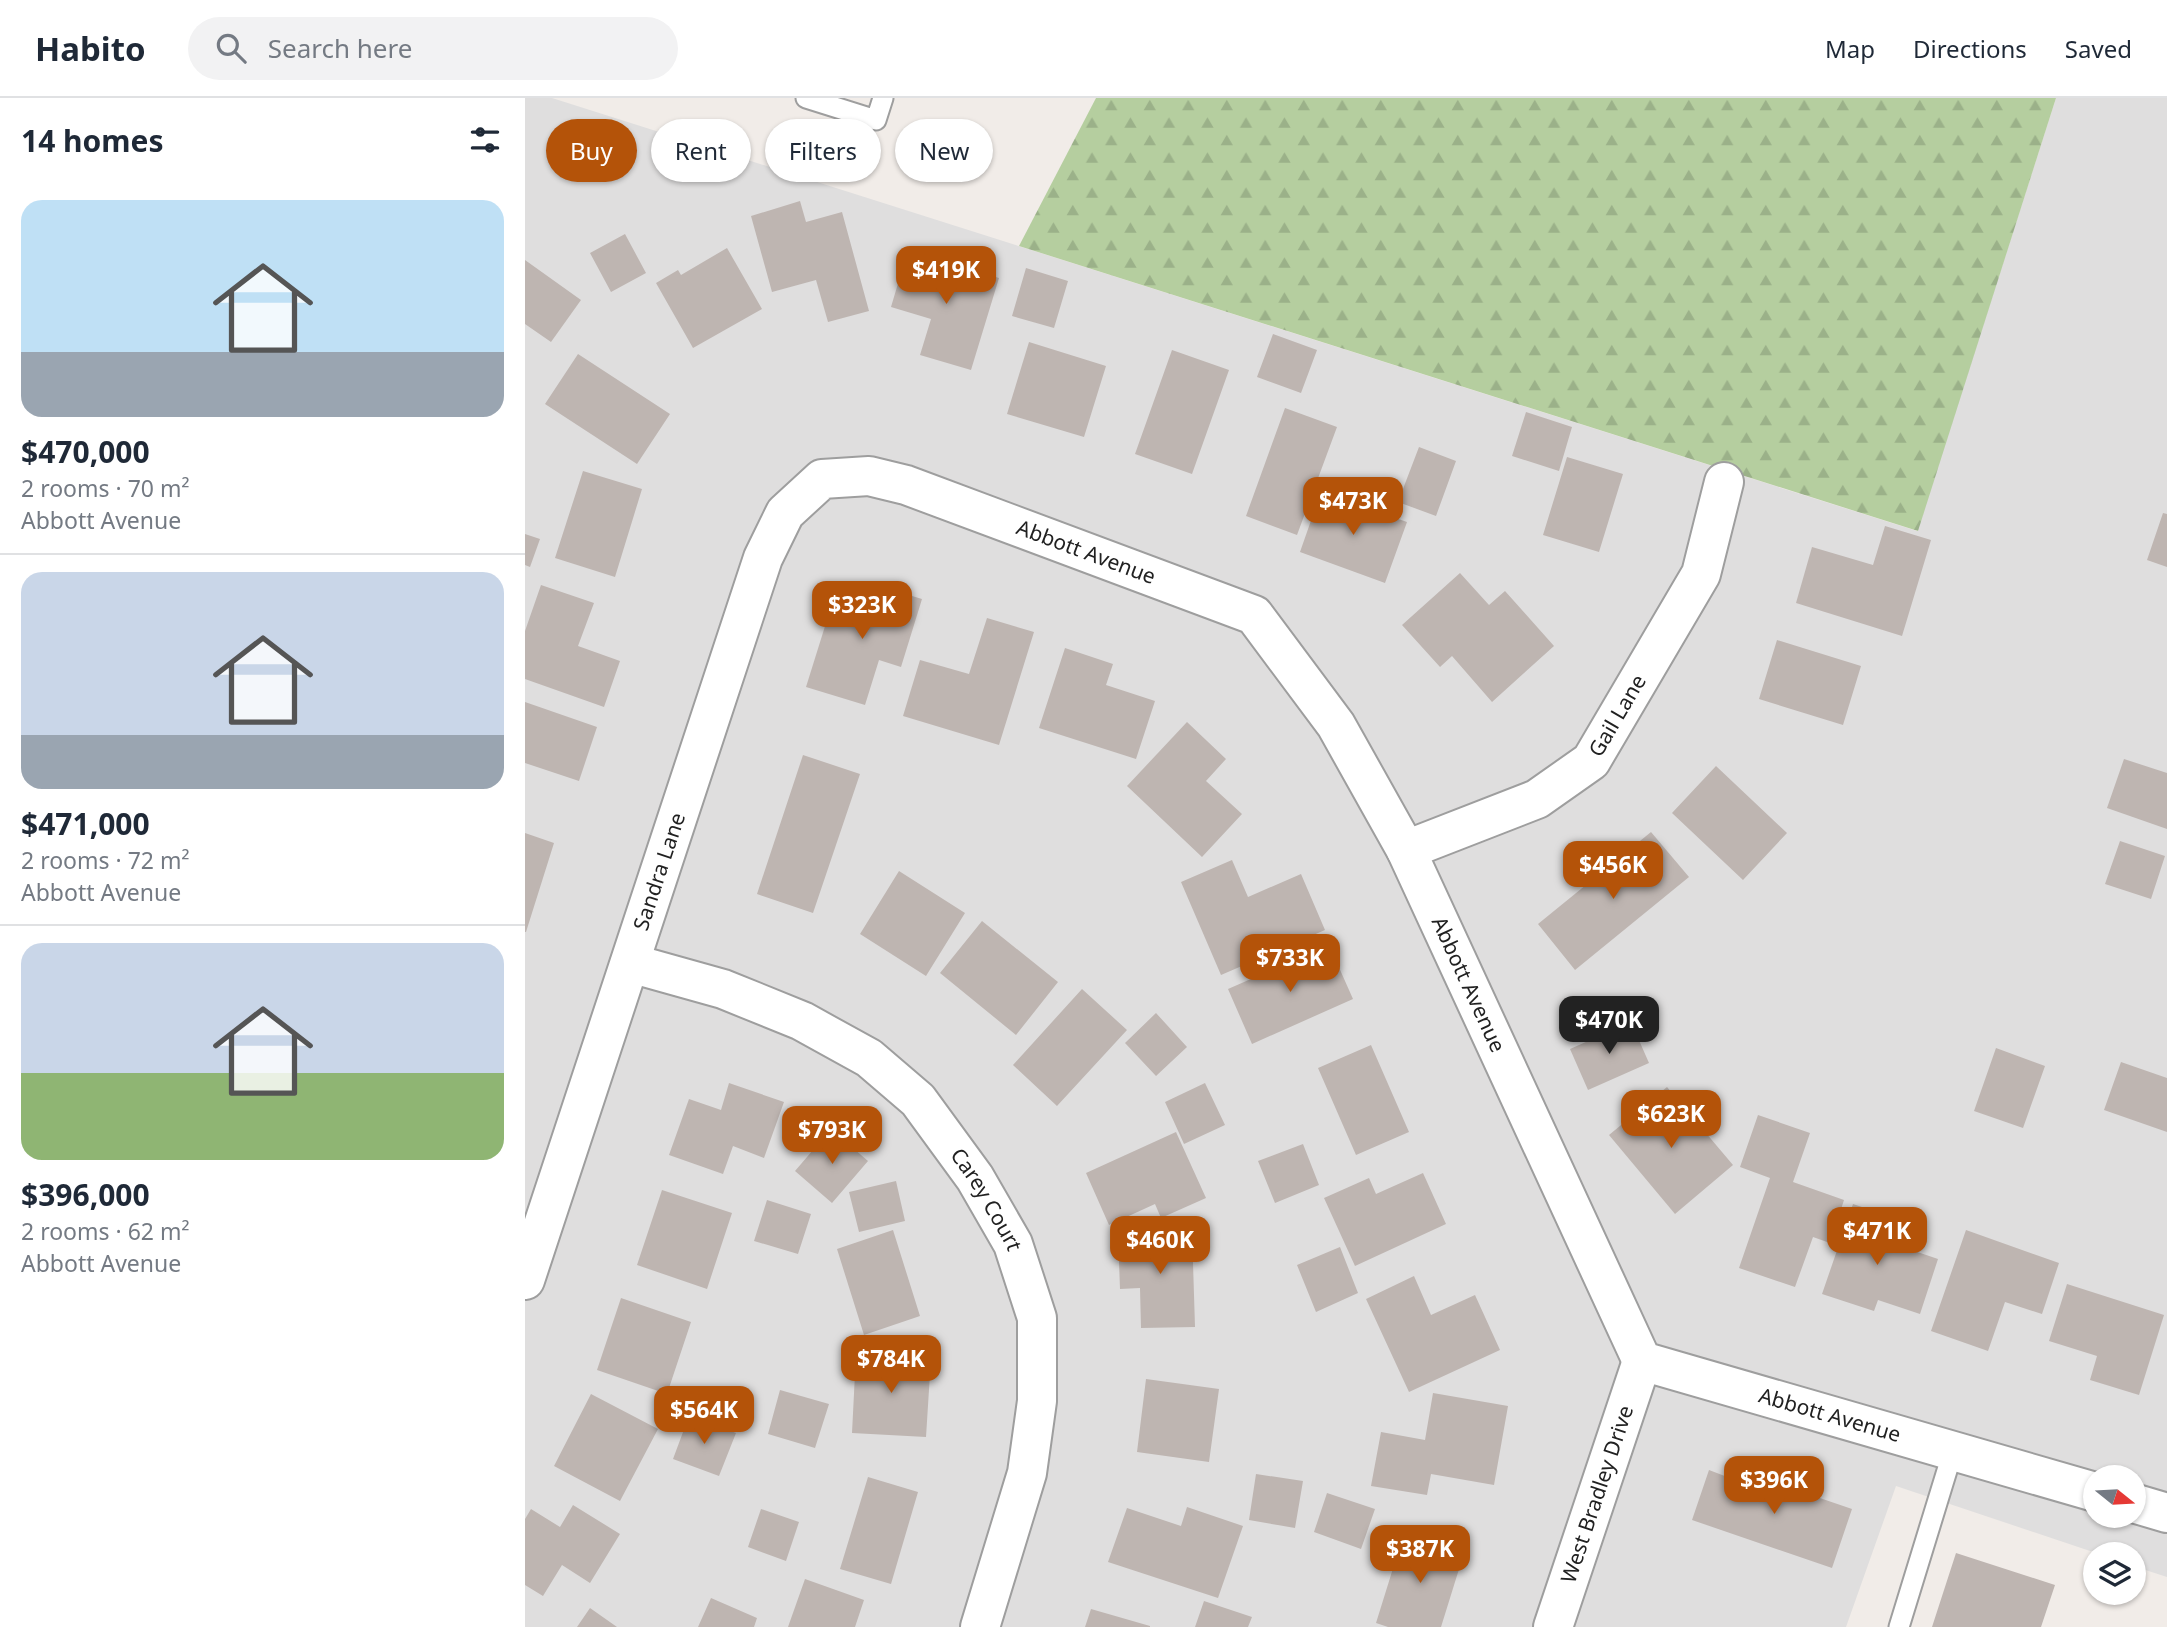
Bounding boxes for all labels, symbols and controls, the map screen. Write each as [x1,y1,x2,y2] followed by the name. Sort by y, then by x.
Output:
[188,17,678,80] search box
[35,26,146,71] text: Habito
[212,29,250,67] icon: search
[268,30,412,66] text: Search here
[1825,32,1875,65] text: Map
[1913,32,2027,65] text: Directions
[2065,32,2132,65] text: Saved
[546,119,637,182] chip: Buy
[651,119,751,182] chip: Rent
[765,119,881,182] chip: Filters
[895,119,993,182] chip: New
[21,120,164,161] text: 14 homes
[466,121,504,159] icon: filters
[200,245,326,371] icon: home
[897,246,995,306] pin: $419K
[912,253,980,285] text: $419K
[21,431,150,472] text: $470,000
[21,472,190,504] text: 2 rooms · 70 m²
[1304,478,1402,537] pin: $473K
[1319,484,1387,516] text: $473K
[21,504,181,536] text: Abbott Avenue
[1013,513,1160,590] street label: Abbott Avenue
[813,582,911,641] pin: $323K
[828,588,896,620] text: $323K
[200,617,326,743] icon: home
[1582,669,1652,762] street label: Gail Lane
[21,803,150,844] text: $471,000
[626,809,691,934] street label: Sandra Lane
[1564,842,1662,901] pin: $456K
[21,844,190,876] text: 2 rooms · 72 m²
[1579,848,1647,880] text: $456K
[21,876,181,908] text: Abbott Avenue
[1426,912,1513,1057] street label: Abbott Avenue
[1241,934,1339,994] pin: $733K
[1256,941,1324,973] text: $733K
[200,988,326,1114] icon: home
[1560,996,1658,1056] pin: $470K
[1575,1003,1643,1035] text: $470K
[1622,1090,1720,1150] pin: $623K
[1637,1097,1705,1129] text: $623K
[783,1107,881,1166] pin: $793K
[798,1113,866,1145] text: $793K
[945,1142,1029,1255] street label: Carey Court
[21,1174,150,1215] text: $396,000
[1828,1208,1926,1267] pin: $471K
[1843,1214,1911,1246] text: $471K
[21,1215,190,1247] text: 2 rooms · 62 m²
[1111,1216,1209,1276] pin: $460K
[1126,1223,1194,1255] text: $460K
[21,1247,181,1279] text: Abbott Avenue
[842,1336,940,1395] pin: $784K
[857,1342,925,1374] text: $784K
[1756,1381,1904,1448] street label: Abbott Avenue
[655,1386,753,1446] pin: $564K
[670,1393,738,1425] text: $564K
[1554,1401,1639,1586] street label: West Bradley Drive
[1725,1456,1823,1516] pin: $396K
[1740,1463,1808,1495] text: $396K
[2083,1465,2145,1528] north arrow
[2083,1465,2146,1605] map controls
[1371,1526,1469,1585] pin: $387K
[1386,1532,1454,1564] text: $387K
[2083,1542,2146,1605] button: layers

